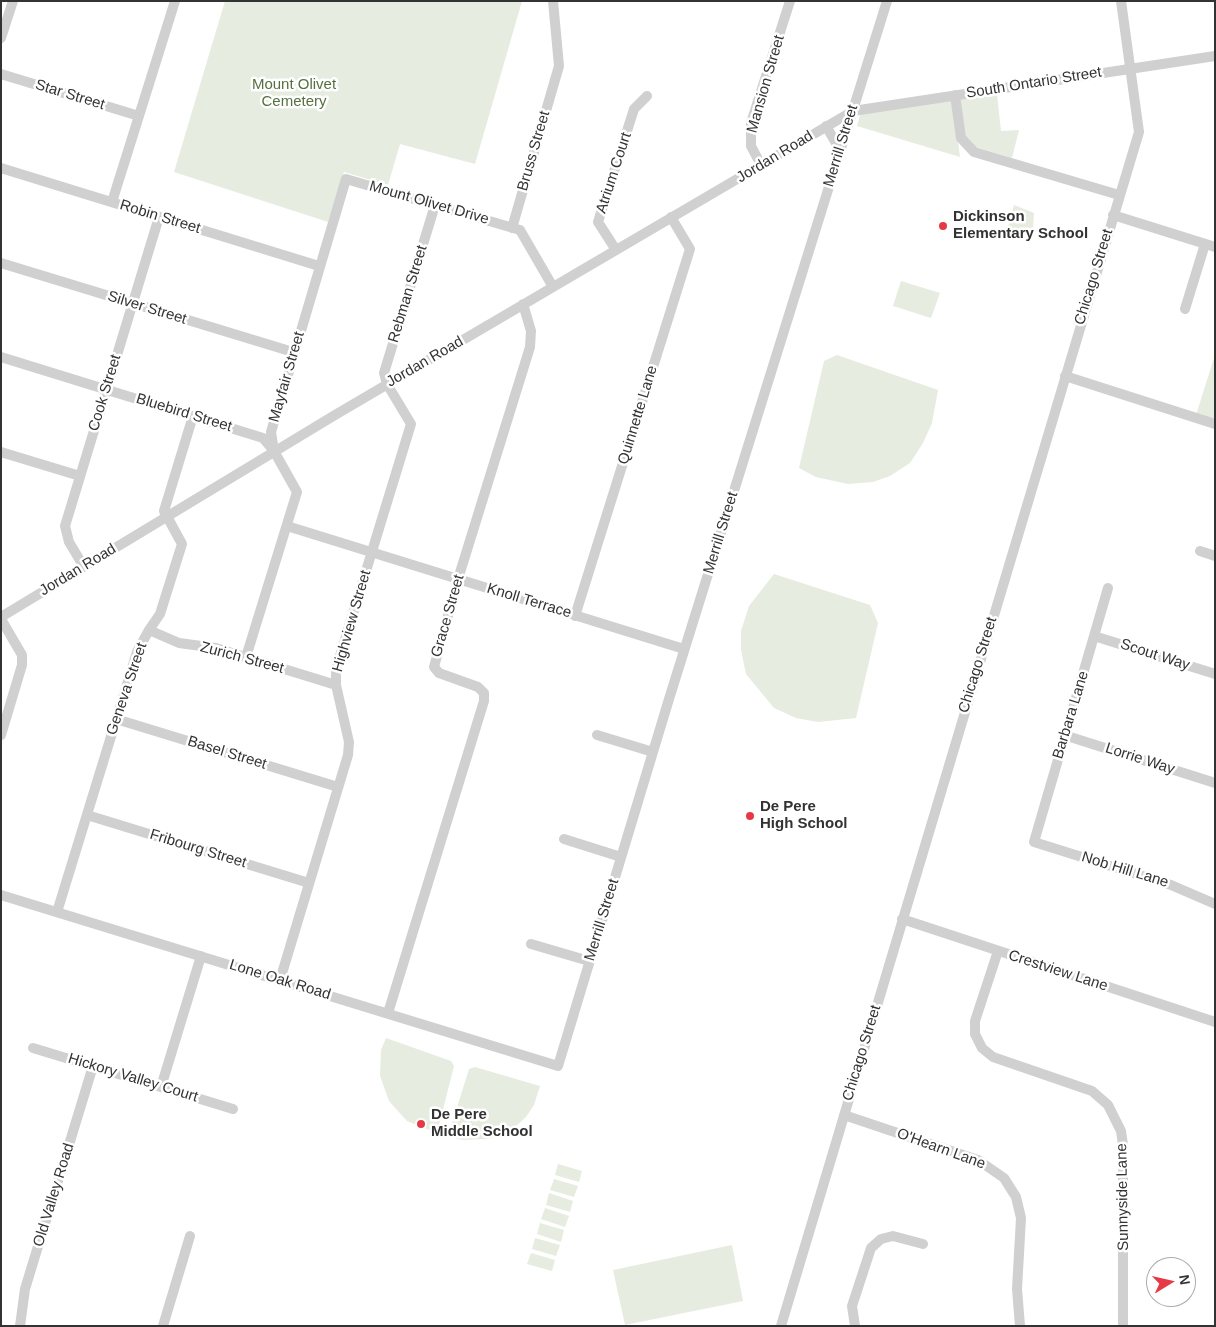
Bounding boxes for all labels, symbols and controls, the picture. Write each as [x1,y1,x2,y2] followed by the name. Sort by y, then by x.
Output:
[743,33,789,135] street label: Mansion Street
[965,63,1103,103] street label: South Ontario Street
[33,76,107,114] street label: Star Street
[252,76,336,111] park label: Mount Olivet Cemetery
[820,103,862,189] street label: Merrill Street
[514,109,554,193] street label: Bruss Street
[734,127,816,187] street label: Jordan Road
[592,130,636,216] street label: Atrium Court
[367,177,491,229] street label: Mount Olivet Drive
[118,196,202,238] street label: Robin Street
[953,208,1088,243] place label: Dickinson Elementary School
[937,220,949,232] marker: Dickinson Elementary School
[1071,227,1117,327] street label: Chicago Street
[385,243,431,345] street label: Rebman Street
[105,287,189,329] street label: Silver Street
[265,330,309,424] street label: Mayfair Street
[383,333,467,391] street label: Jordan Road
[85,352,125,434] street label: Cook Street
[614,363,662,467] street label: Quinnette Lane
[134,390,234,436] street label: Bluebird Street
[700,490,742,576] street label: Merrill Street
[37,540,119,600] street label: Jordan Road
[329,568,375,674] street label: Highview Street
[428,573,468,659] street label: Grace Street
[485,580,573,622] street label: Knoll Terrace
[955,615,1001,715] street label: Chicago Street
[1118,635,1192,675] street label: Scout Way
[198,638,286,678] street label: Zurich Street
[103,640,151,738] street label: Geneva Street
[1049,669,1093,761] street label: Barbara Lane
[185,732,269,774] street label: Basel Street
[1103,739,1177,779] street label: Lorrie Way
[760,798,847,833] place label: De Pere High School
[744,810,756,822] marker: De Pere High School
[148,826,248,872] street label: Fribourg Street
[1079,848,1171,892] street label: Nob Hill Lane
[581,877,623,963] street label: Merrill Street
[1006,946,1110,996] street label: Crestview Lane
[227,956,333,1004] street label: Lone Oak Road
[839,1003,885,1103] street label: Chicago Street
[66,1050,200,1106] street label: Hickory Valley Court
[431,1106,533,1141] place label: De Pere Middle School
[415,1118,427,1130] marker: De Pere Middle School
[894,1125,988,1173] street label: O'Hearn Lane
[30,1141,78,1249] street label: Old Valley Road
[1113,1143,1133,1251] street label: Sunnyside Lane
[1146,1257,1196,1307] north arrow
[1176,1274,1194,1286] text: N

